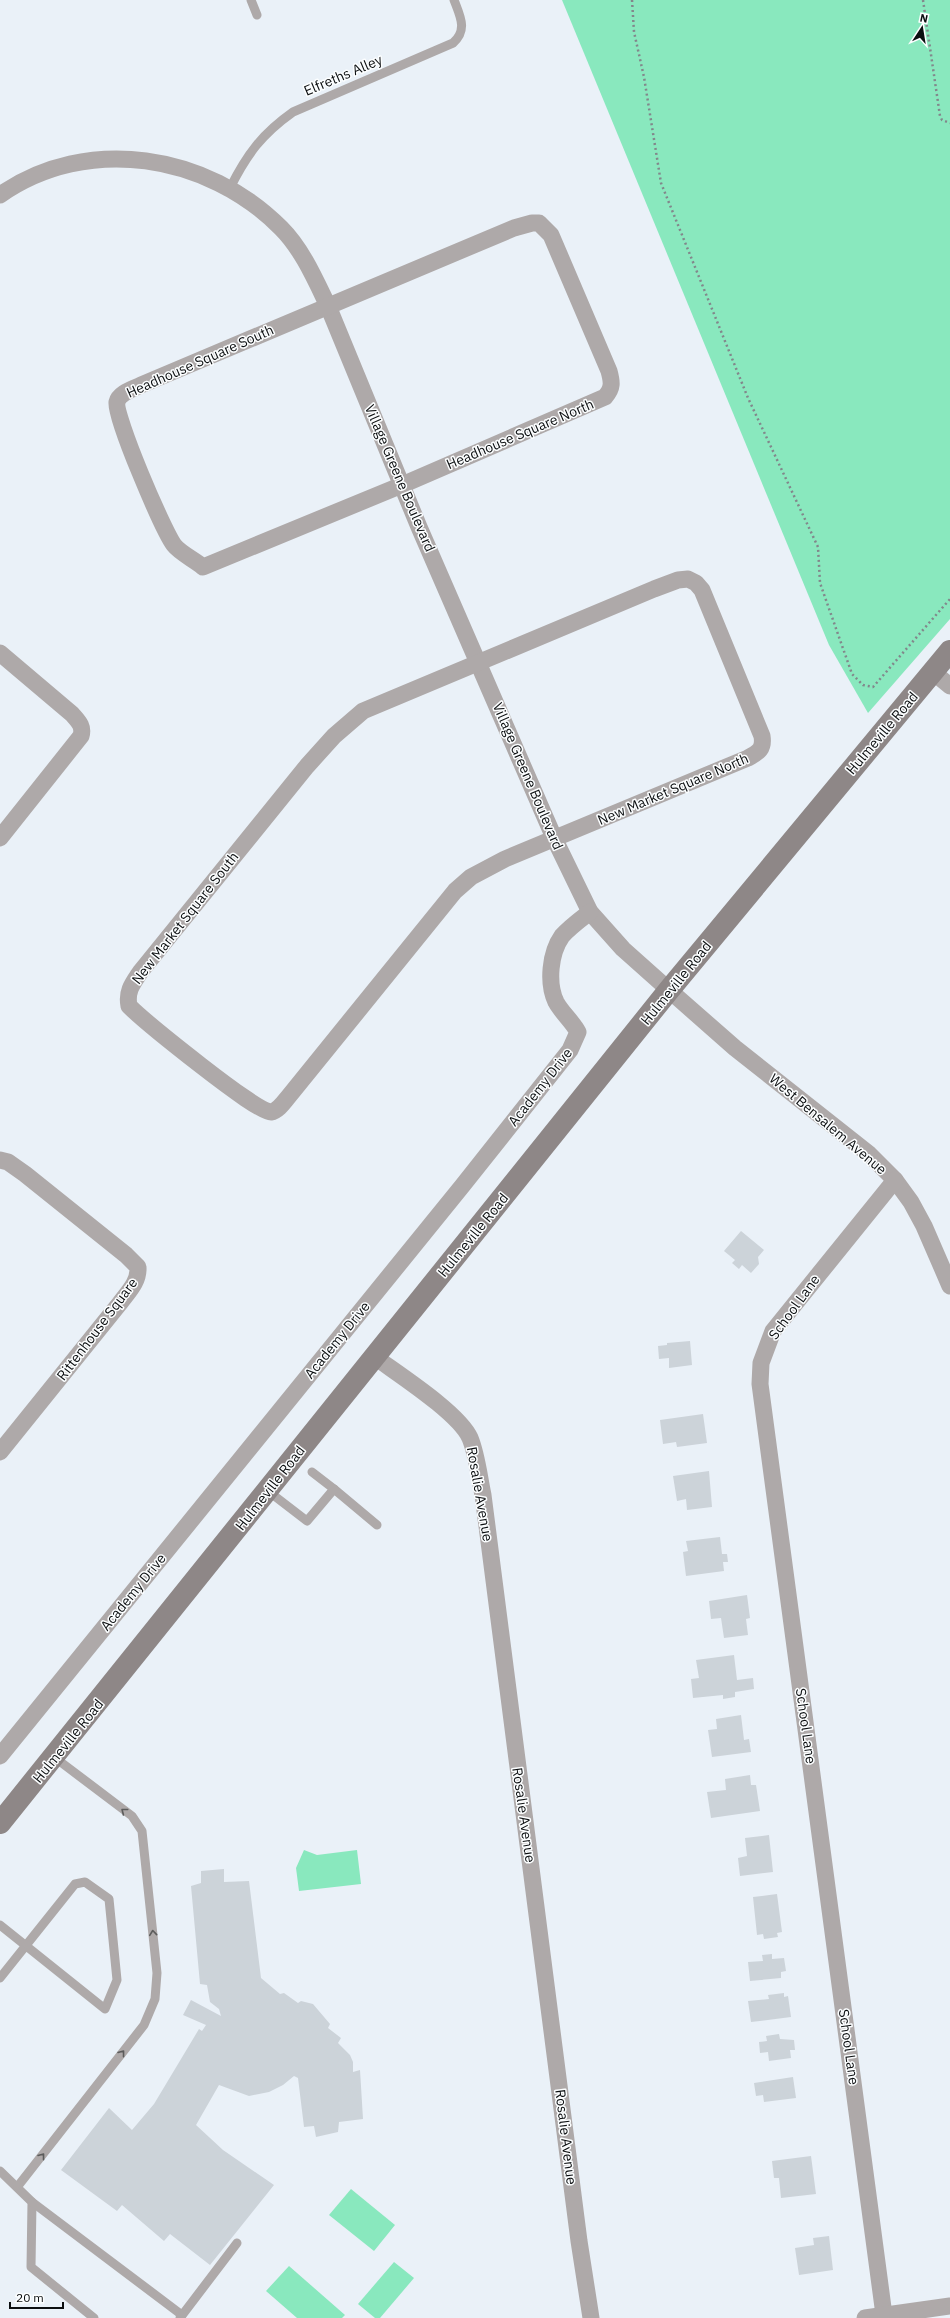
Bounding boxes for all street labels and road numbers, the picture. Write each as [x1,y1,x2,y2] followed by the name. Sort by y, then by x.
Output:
[301,50,385,100] street label: Elfreths Alley
[124,320,276,402] street label: Headhouse Square South
[444,395,596,473] street label: Headhouse Square North
[361,402,439,554] street label: Village Greene Boulevard
[842,688,922,778] street label: Hulmeville Road
[489,700,567,852] street label: Village Greene Boulevard
[595,749,751,829] street label: New Market Square North
[128,848,242,988] street label: New Market Square South
[637,937,715,1029] street label: Hulmeville Road
[504,1044,576,1130] street label: Academy Drive
[766,1070,891,1179] street label: West Bensalem Avenue
[434,1189,512,1281] street label: Hulmeville Road
[764,1271,824,1343] street label: School Lane
[53,1274,142,1384] street label: Rittenhouse Square
[300,1297,374,1382] street label: Academy Drive
[231,1442,309,1534] street label: Hulmeville Road
[463,1445,497,1543] street label: Rosalie Avenue
[96,1549,170,1634] street label: Academy Drive
[792,1687,820,1765] street label: School Lane
[29,1695,107,1787] street label: Hulmeville Road
[508,1766,540,1864] street label: Rosalie Avenue
[835,2008,863,2086] street label: School Lane
[551,2088,581,2186] street label: Rosalie Avenue

